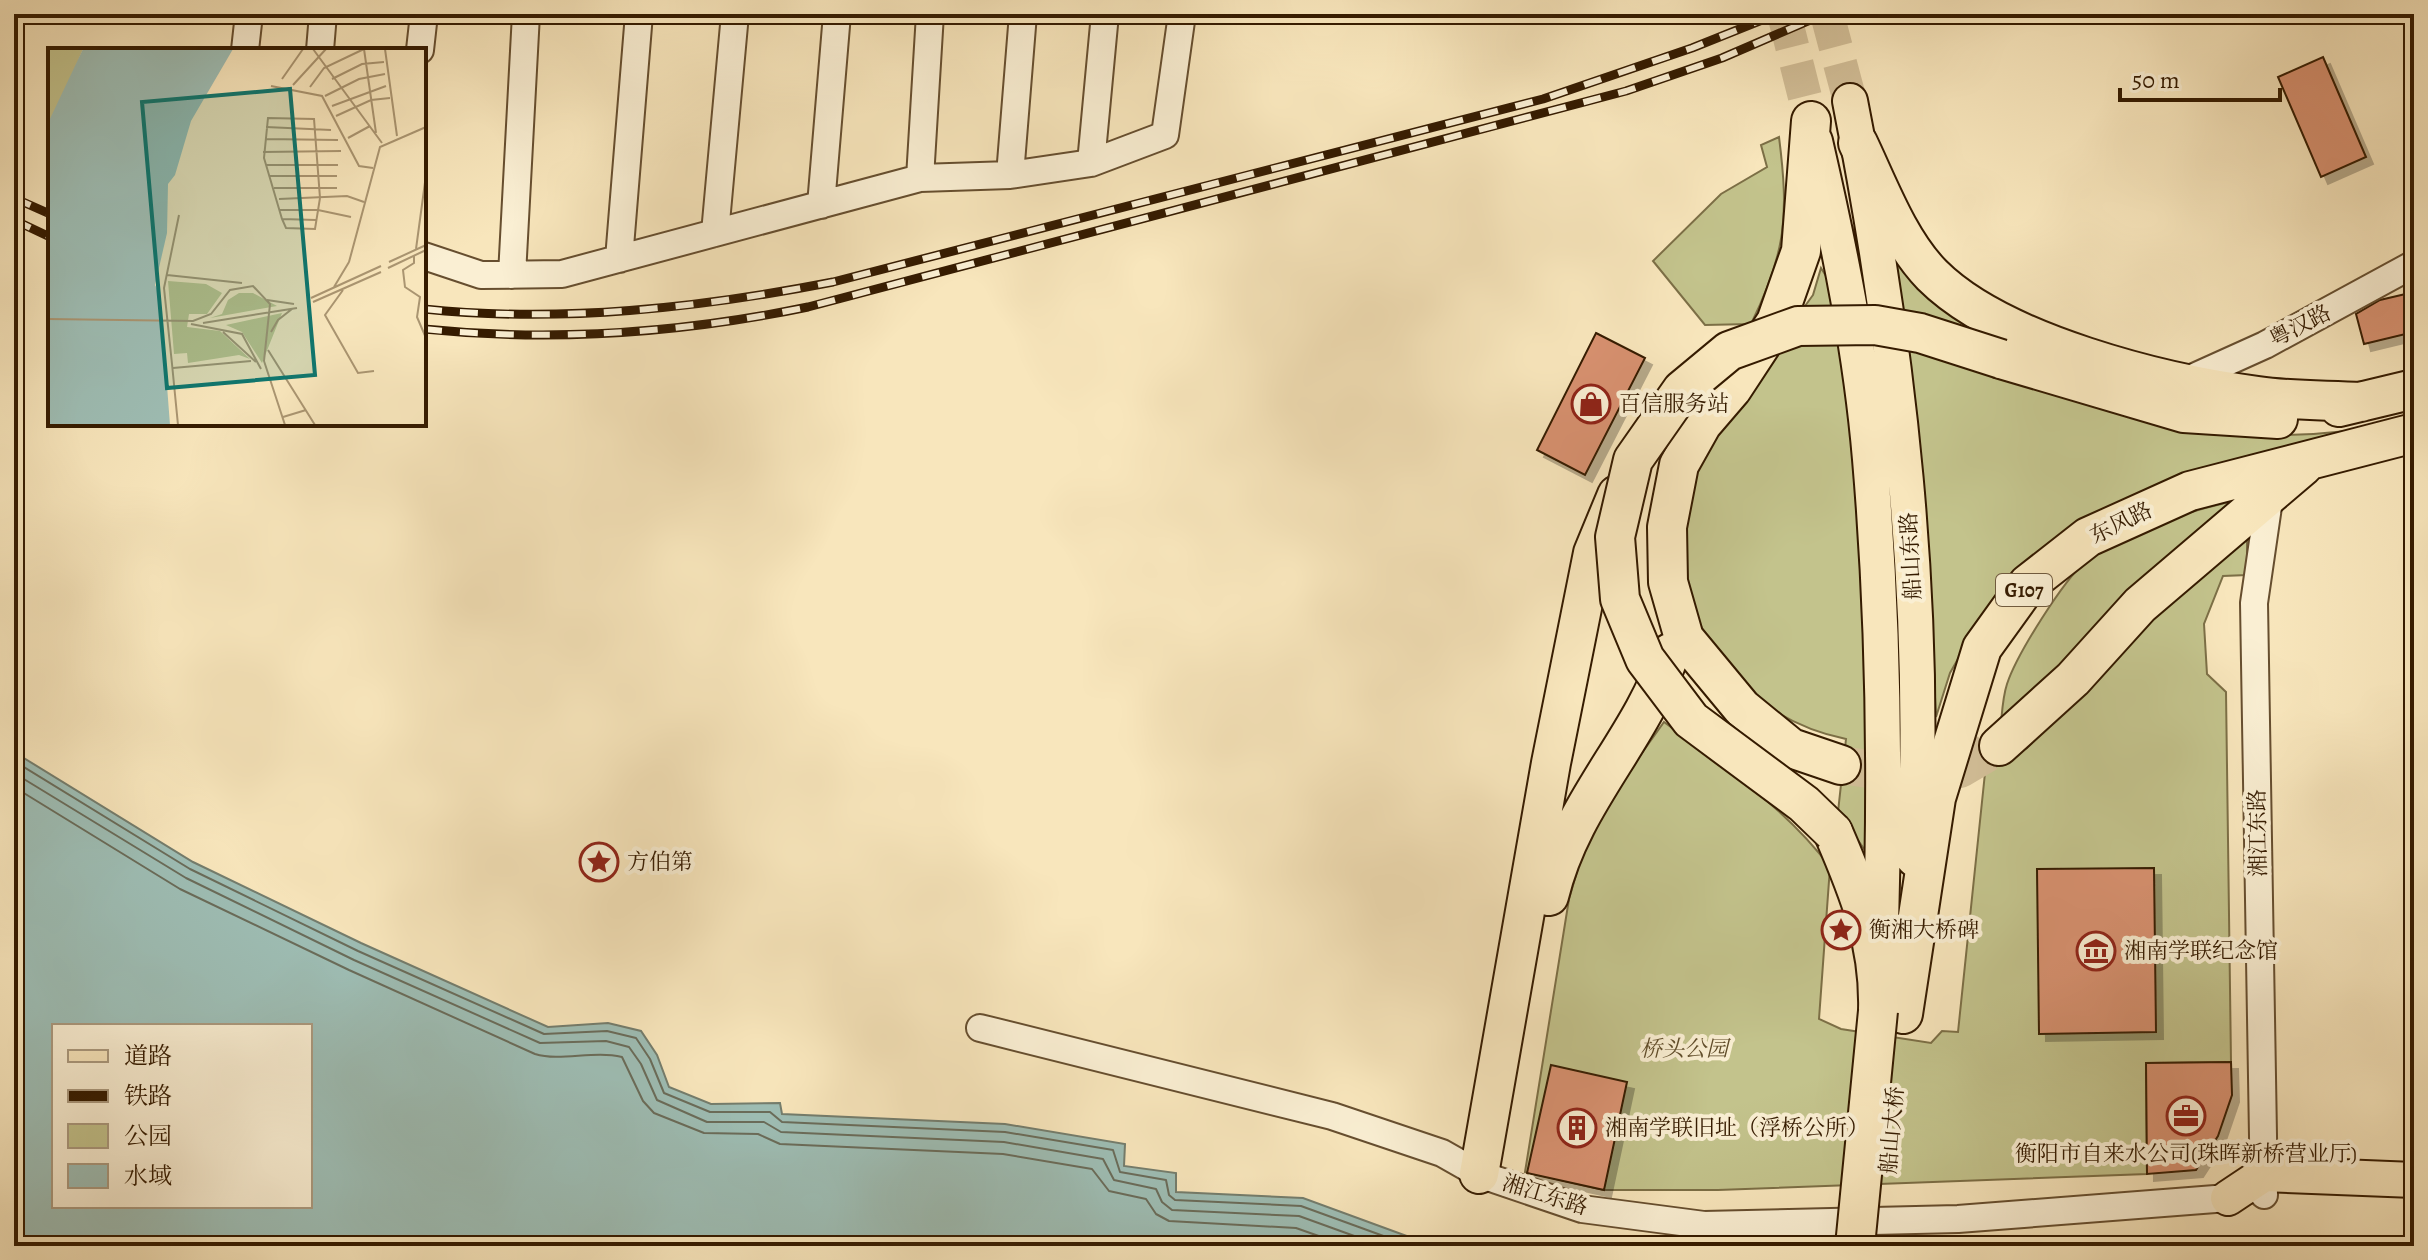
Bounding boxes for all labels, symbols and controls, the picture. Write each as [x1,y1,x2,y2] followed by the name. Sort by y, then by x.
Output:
[48,48,426,426] inset map
[2120,52,2280,102] scale bar
[2132,64,2180,96] text: 50 m
[2264,298,2336,354] street label: 粤汉路
[1570,383,1612,425] shop icon: 百信服务站
[1619,389,1729,419] place label: 百信服务站
[2085,495,2157,551] street label: 东风路
[1894,511,1928,601] street label: 船山东路
[1996,574,2052,606] road number: G107
[2242,789,2274,877] street label: 湘江东路
[578,841,620,883] place icon: 方伯第
[627,847,693,877] place label: 方伯第
[1820,909,1862,951] place icon: 衡湘大桥碑
[1869,915,1979,945] place label: 衡湘大桥碑
[2075,930,2117,972] museum icon: 湘南学联纪念馆
[2124,936,2278,966] place label: 湘南学联纪念馆
[52,1024,312,1208] legend
[1640,1034,1731,1064] park label: 桥头公园
[124,1040,172,1072] text: 道路
[124,1080,172,1112] text: 铁路
[1873,1085,1911,1175] street label: 船山大桥
[2165,1095,2207,1137] office icon: 衡阳市自来水公司(珠晖新桥营业厅)
[1556,1107,1598,1149] building icon: 湘南学联旧址（浮桥公所）
[1605,1113,1869,1143] place label: 湘南学联旧址（浮桥公所）
[124,1120,172,1152] text: 公园
[2015,1139,2357,1169] place label: 衡阳市自来水公司(珠晖新桥营业厅)
[124,1160,172,1192] text: 水域
[1499,1168,1591,1222] street label: 湘江东路

